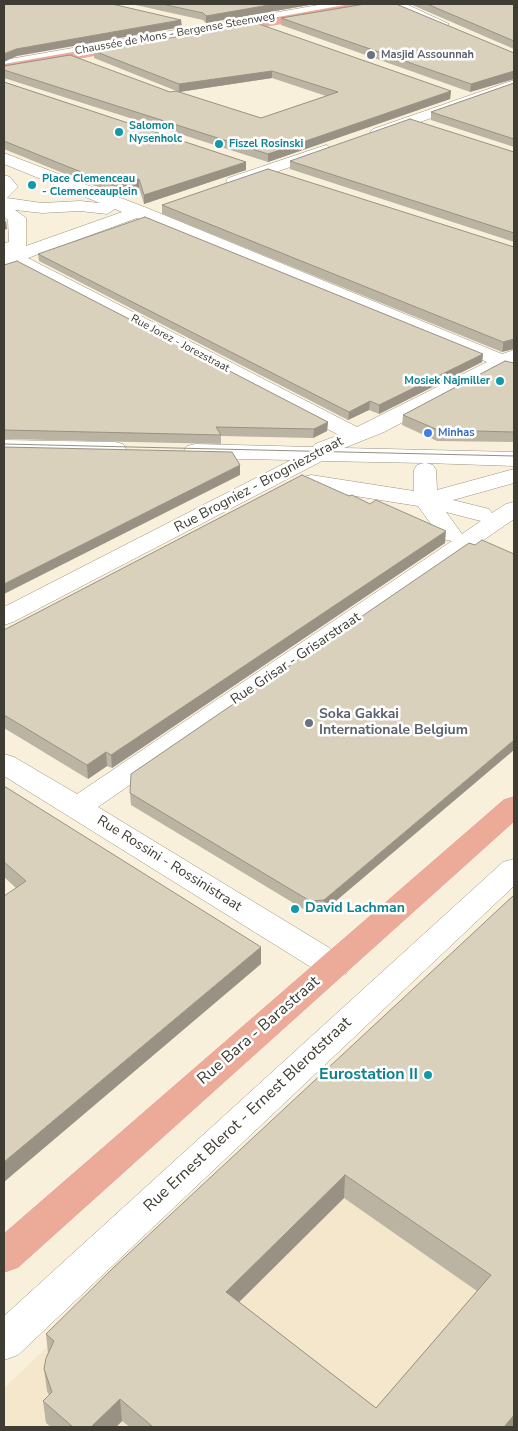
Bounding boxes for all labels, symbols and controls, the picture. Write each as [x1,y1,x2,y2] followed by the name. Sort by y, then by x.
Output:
[74,10,276,58] street label: Chaussée de Mons - Bergense Steenweg
[381,48,474,62] place label: Masjid Assounnah
[365,49,377,61] marker: Masjid Assounnah
[129,119,182,145] place label: Salomon Nysenholc
[113,126,125,138] marker: Salomon Nysenholc
[229,137,303,151] place label: Fiszel Rosinski
[213,138,225,150] marker: Fiszel Rosinski
[42,172,137,198] place label: Place Clemenceau - Clemenceauplein
[26,179,38,191] marker: Place Clemenceau - Clemenceauplein
[128,312,232,376] street label: Rue Jorez - Jorezstraat
[404,374,490,388] place label: Mosiek Najmiller
[494,375,506,387] marker: Mosiek Najmiller
[438,426,475,440] place label: Minhas
[422,427,434,439] marker: Minhas
[172,433,346,537] street label: Rue Brogniez - Brogniezstraat
[228,609,364,709] street label: Rue Grisar - Grisarstraat
[319,707,468,740] place label: Soka Gakkai Internationale Belgium
[303,717,315,729] marker: Soka Gakkai Internationale Belgium
[94,813,244,915] street label: Rue Rossini - Rossinistraat
[305,901,405,917] place label: David Lachman
[289,903,301,915] marker: David Lachman
[194,973,324,1089] street label: Rue Bara - Barastraat
[140,1014,356,1216] street label: Rue Ernest Blerot - Ernest Blerotstraat
[319,1065,418,1085] place label: Eurostation II
[422,1069,434,1081] marker: Eurostation II

